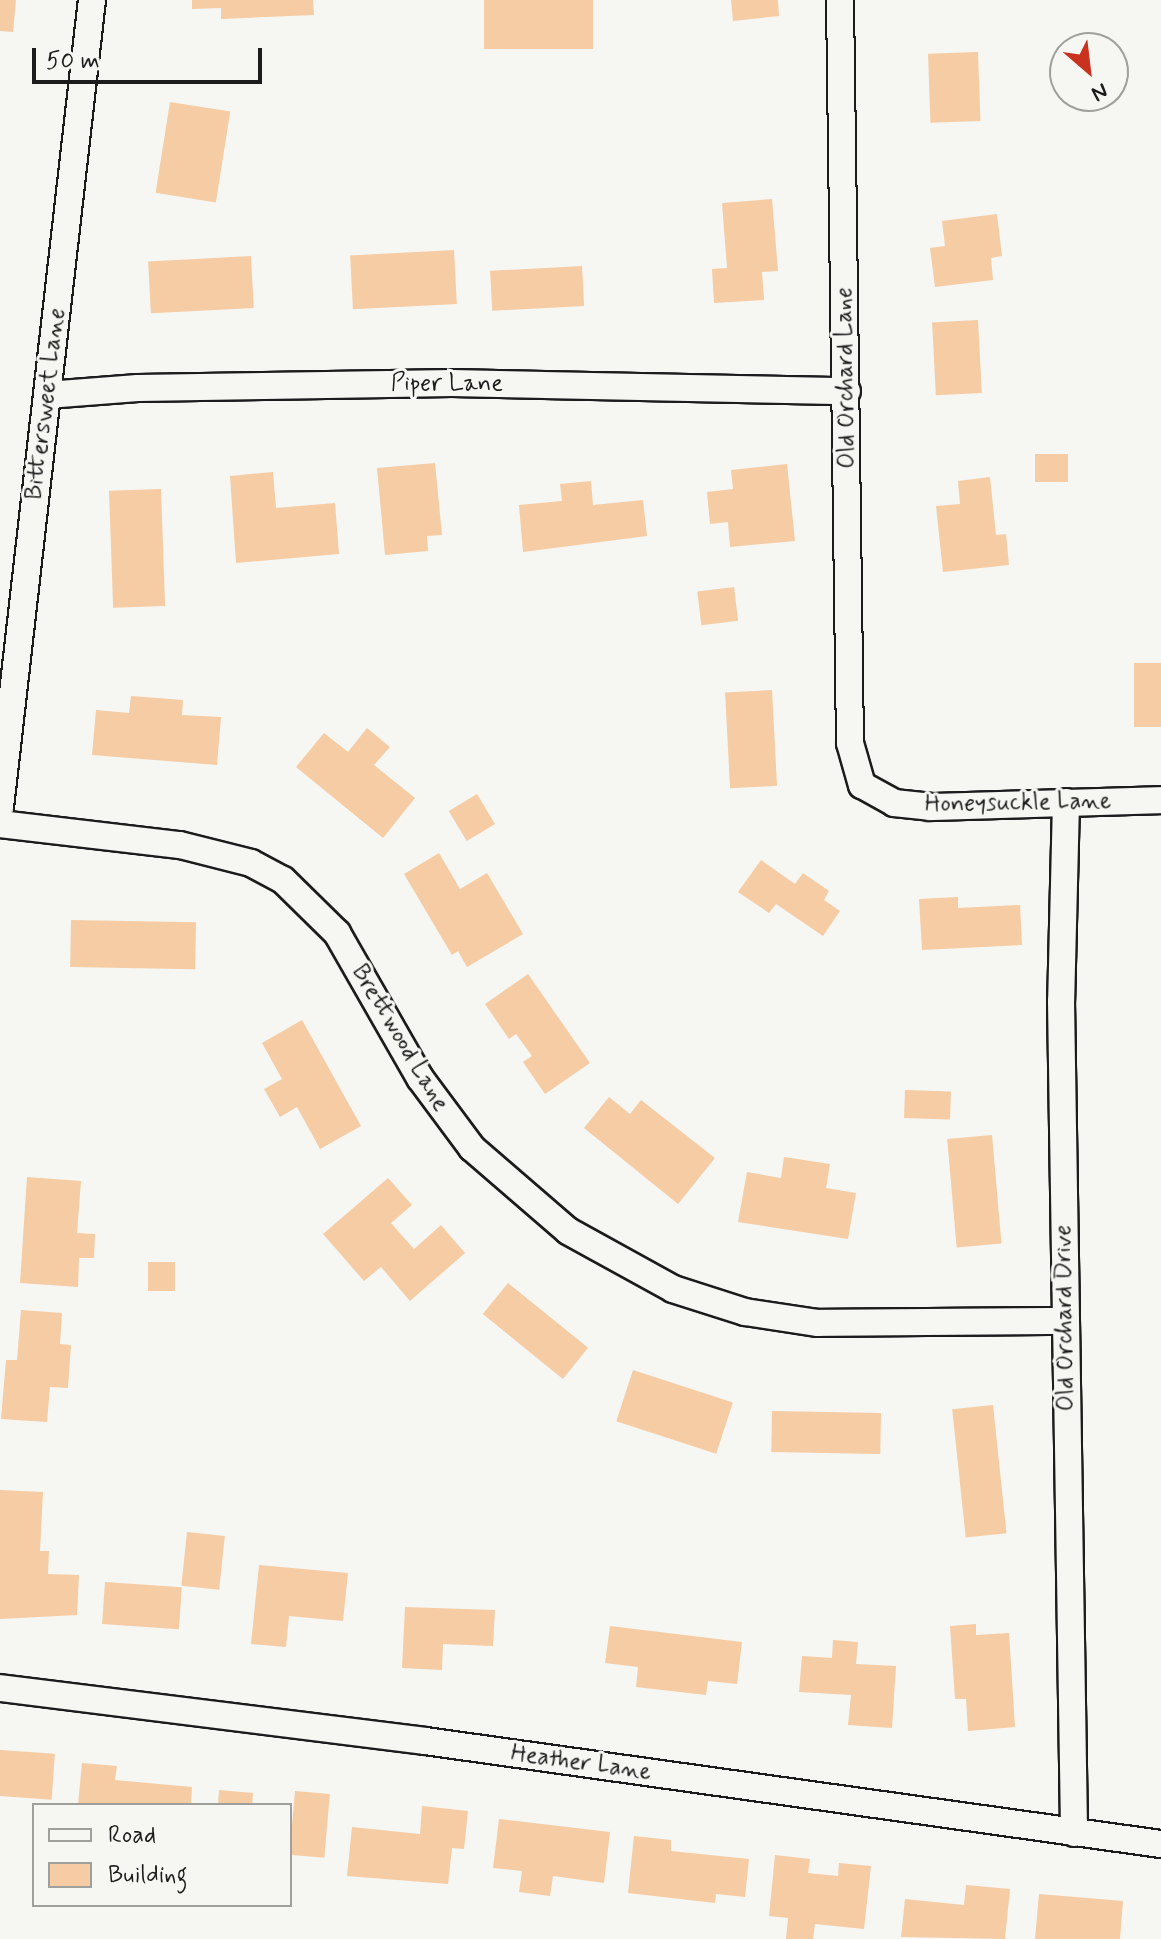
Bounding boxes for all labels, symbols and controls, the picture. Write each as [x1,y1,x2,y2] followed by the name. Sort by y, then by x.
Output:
[36,32,266,82] scale bar
[1049,32,1129,112] north arrow
[46,46,100,77] text: 50 m
[1086,76,1112,107] text: N
[830,286,862,470] street label: Old Orchard Lane
[20,308,72,500] street label: Bittersweet Lane
[392,370,502,398] street label: Piper Lane
[926,787,1110,819] street label: Honeysuckle Lane
[345,960,455,1116] street label: Brettwood Lane
[1049,1226,1081,1410] street label: Old Orchard Drive
[510,1739,652,1787] street label: Heather Lane
[32,1803,292,1907] legend
[108,1820,156,1851] text: Road
[108,1860,188,1891] text: Building

